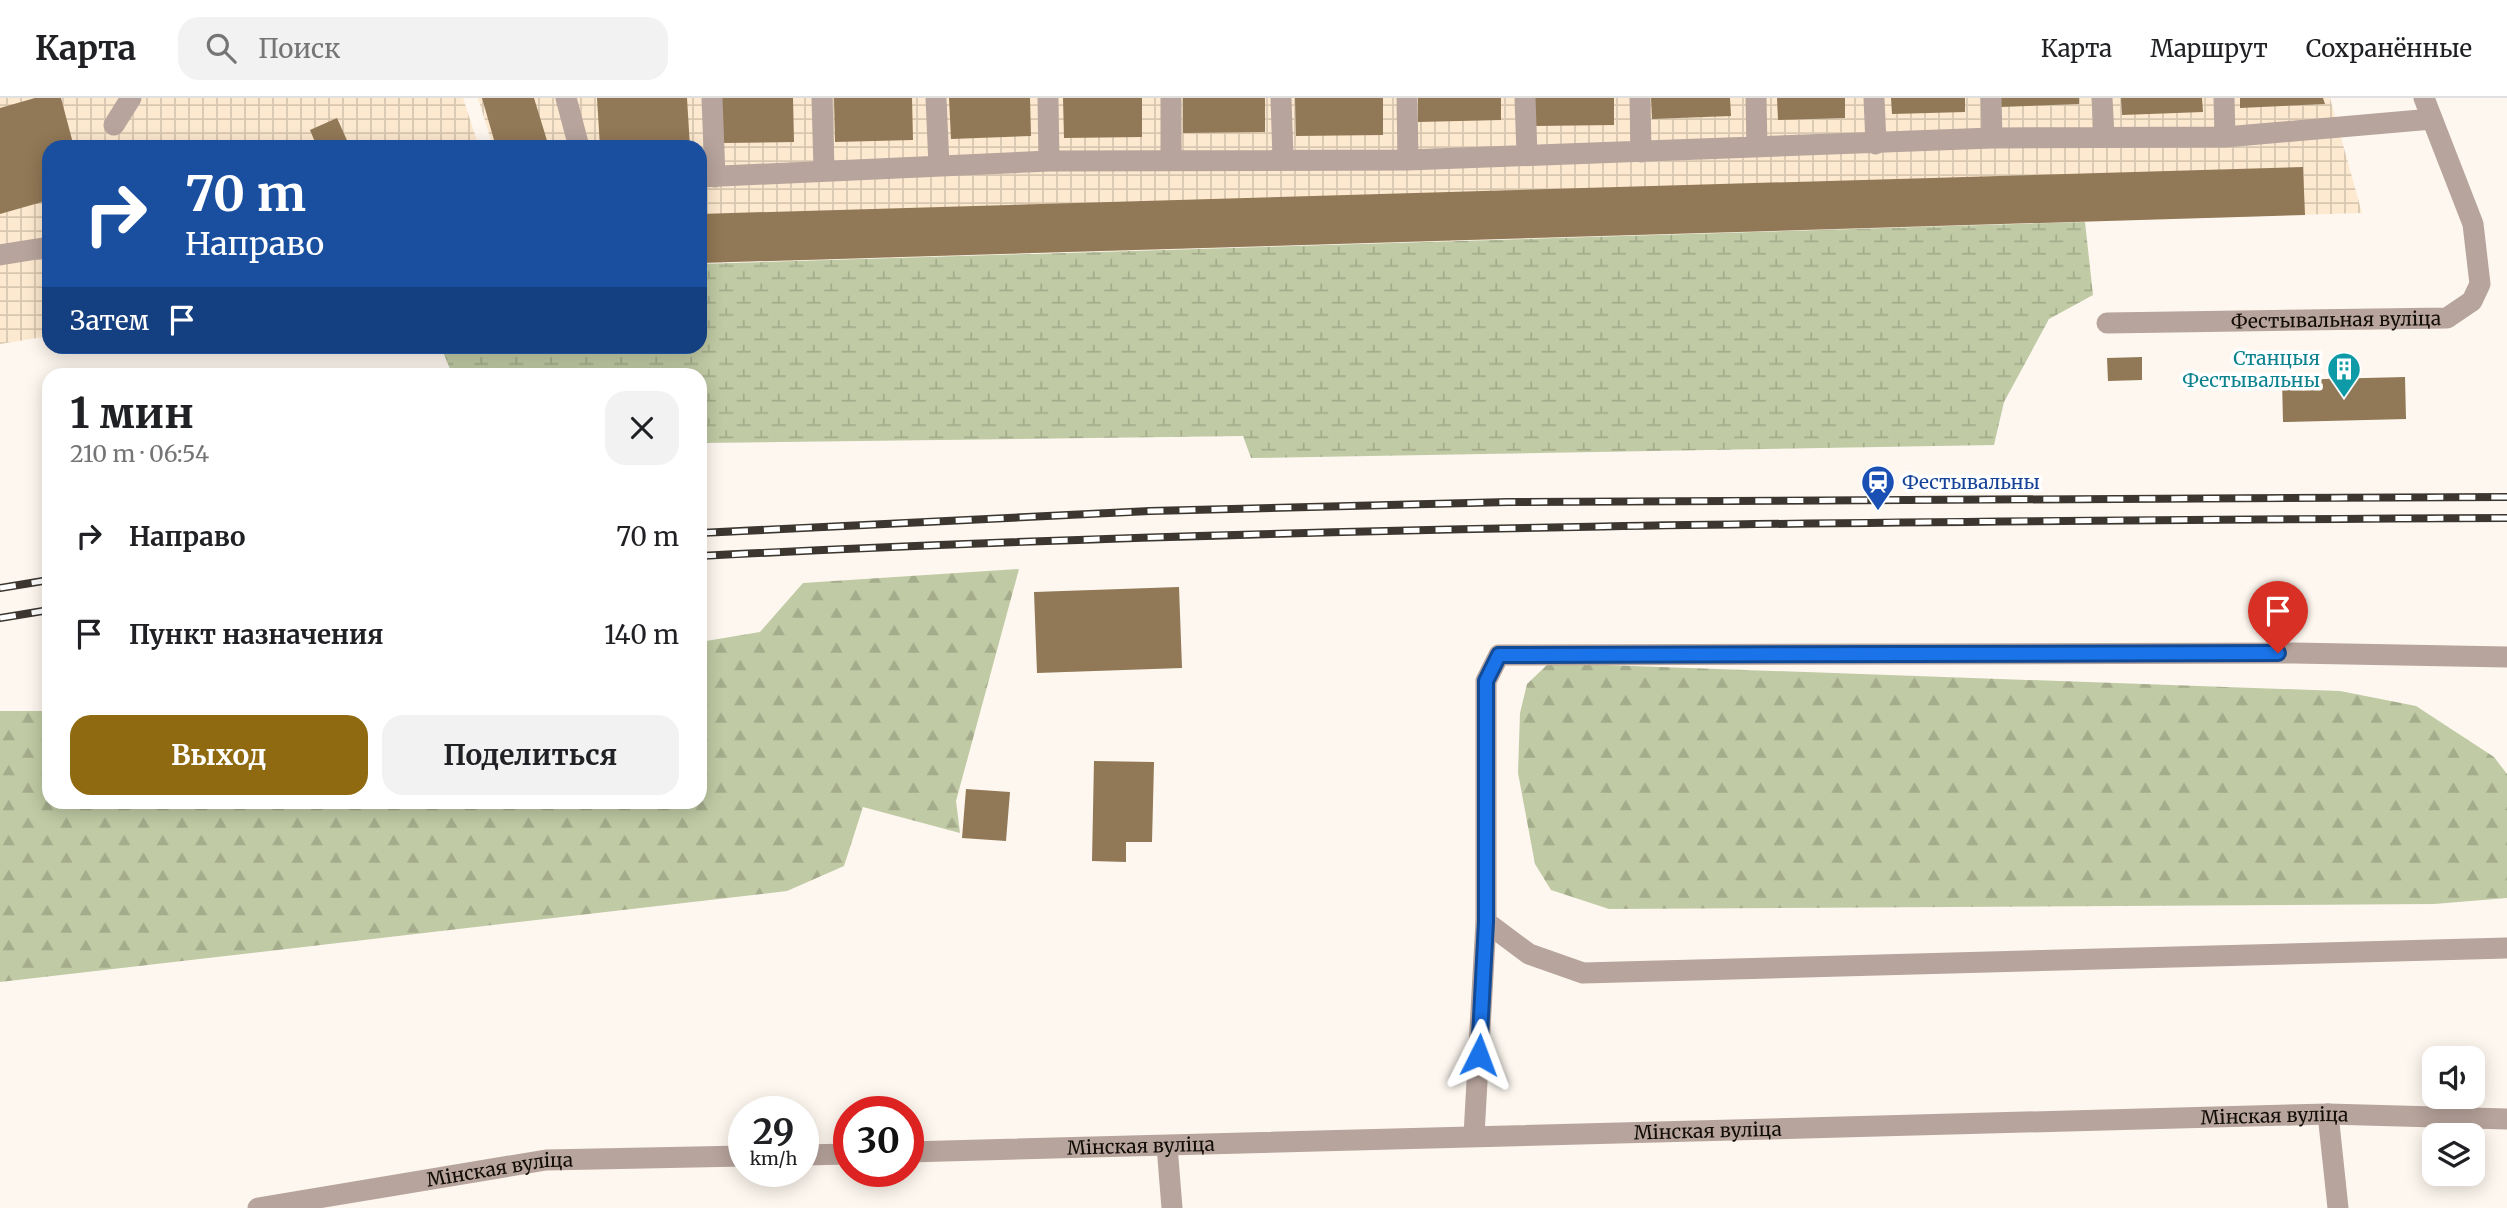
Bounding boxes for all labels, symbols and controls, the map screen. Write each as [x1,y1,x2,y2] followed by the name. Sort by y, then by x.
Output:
[178,17,668,80] search box
[35,28,136,69] text: Карта
[202,29,240,67] icon: search
[258,32,341,65] text: Поиск
[2041,33,2112,64] text: Карта
[2150,33,2268,64] text: Маршрут
[2306,33,2472,64] text: Сохранённые
[185,163,306,224] text: 70 m
[70,168,161,259] icon: right
[185,224,324,264] text: Направо
[163,301,201,339] icon: arrive
[70,304,149,337] text: Затем
[2231,306,2441,333] street label: Фестывальная вуліца
[2182,346,2320,392] place label: Станцыя Фестывальны
[2325,350,2363,399] building icon: Станцыя Фестывальны
[70,387,194,439] text: 1 мин
[605,391,679,465] button: close
[70,439,209,468] text: 210 m · 06:54
[1859,463,1897,512] station icon: Фестывальны
[1902,470,2040,494] place label: Фестывальны
[70,517,108,555] icon: right
[129,520,246,553] text: Направо
[616,520,679,553] text: 70 m
[2248,581,2308,653] pin
[2259,592,2297,630] icon: arrive
[70,615,108,653] icon: arrive
[129,618,383,651] text: Пункт назначения
[604,618,679,651] text: 140 m
[70,715,368,795] button: Выход
[382,715,679,795] button: Поделиться
[1442,1018,1516,1092] position arrow
[2422,1046,2485,1186] map controls
[2422,1046,2485,1109] button: sound
[833,1096,924,1187] speed limit sign: 30
[2200,1102,2349,1129] street label: Мінская вуліца
[753,1110,794,1154] text: 29
[1633,1117,1782,1145] street label: Мінская вуліца
[2422,1123,2485,1186] button: layers
[1067,1132,1215,1160] street label: Мінская вуліца
[425,1147,573,1192] street label: Мінская вуліца
[750,1147,797,1170] text: km/h

